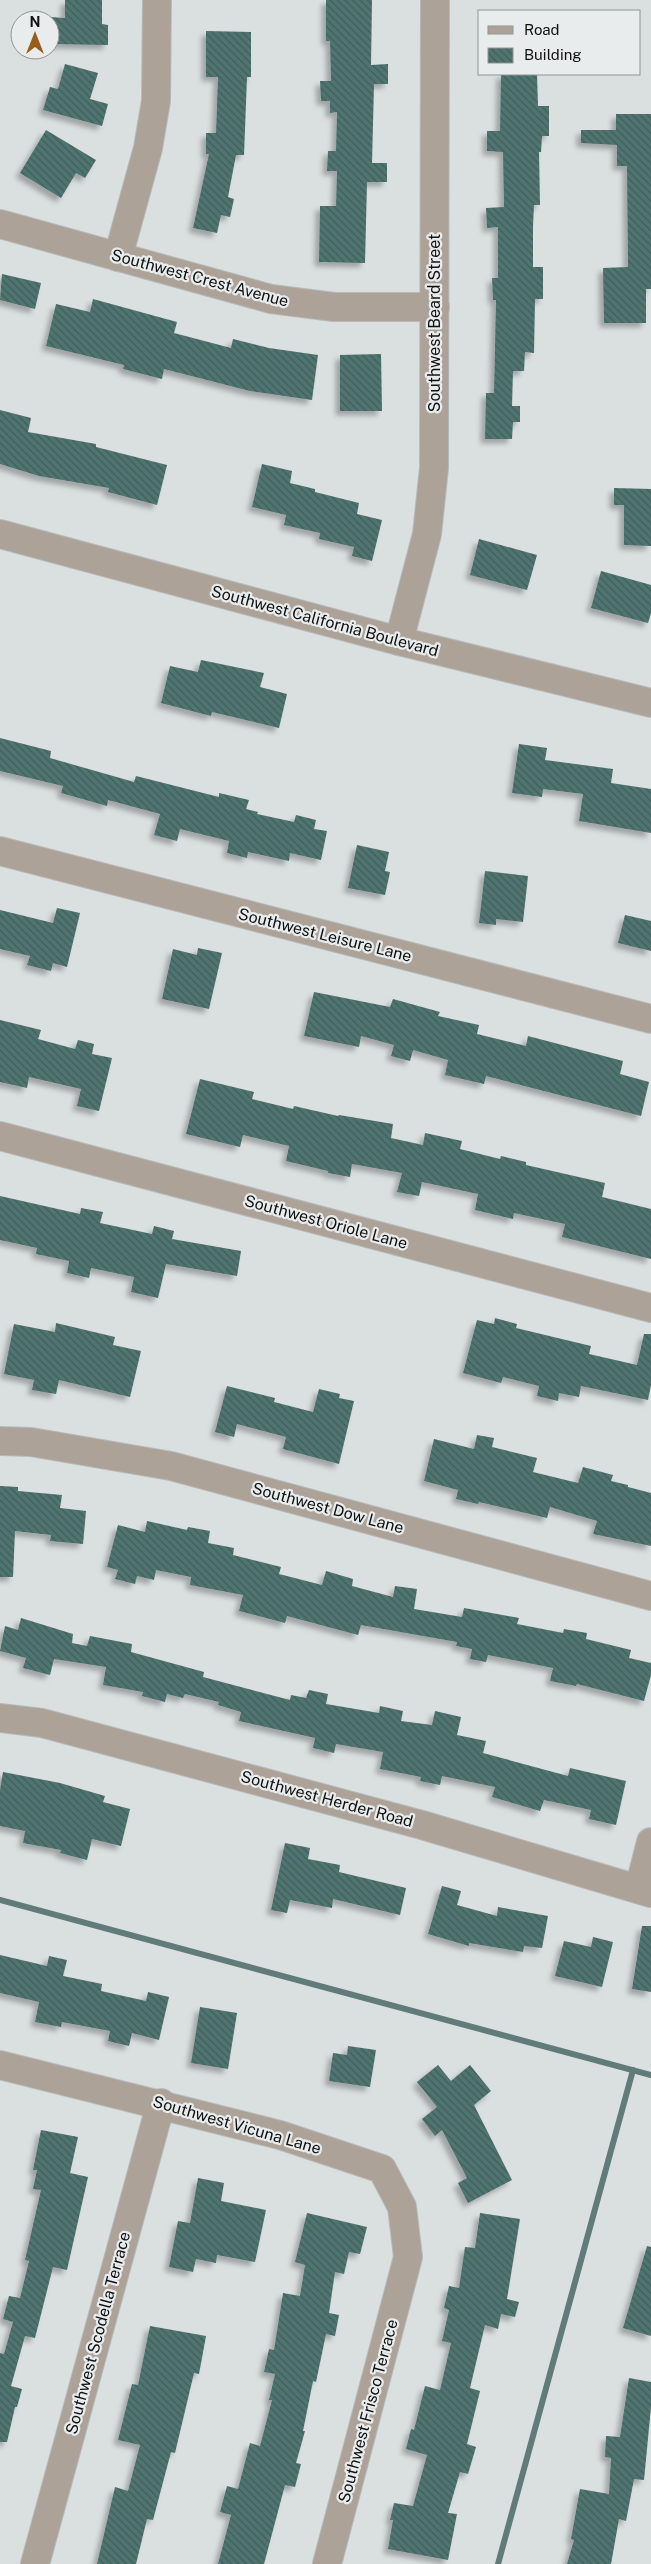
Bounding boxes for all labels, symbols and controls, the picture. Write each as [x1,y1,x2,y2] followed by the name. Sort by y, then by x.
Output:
[10,10,60,60] north arrow
[478,10,641,75] legend
[30,14,40,30] text: N
[524,21,560,38] text: Road
[524,46,582,63] text: Building
[425,234,444,412] street label: Southwest Beard Street
[109,245,291,311] street label: Southwest Crest Avenue
[209,581,441,661] street label: Southwest California Boulevard
[236,904,414,966] street label: Southwest Leisure Lane
[242,1191,410,1253] street label: Southwest Oriole Lane
[250,1479,406,1537] street label: Southwest Dow Lane
[239,1767,415,1831] street label: Southwest Herder Road
[151,2092,323,2158] street label: Southwest Vicuna Lane
[62,2230,134,2436] street label: Southwest Scodella Terrace
[334,2317,402,2505] street label: Southwest Frisco Terrace

